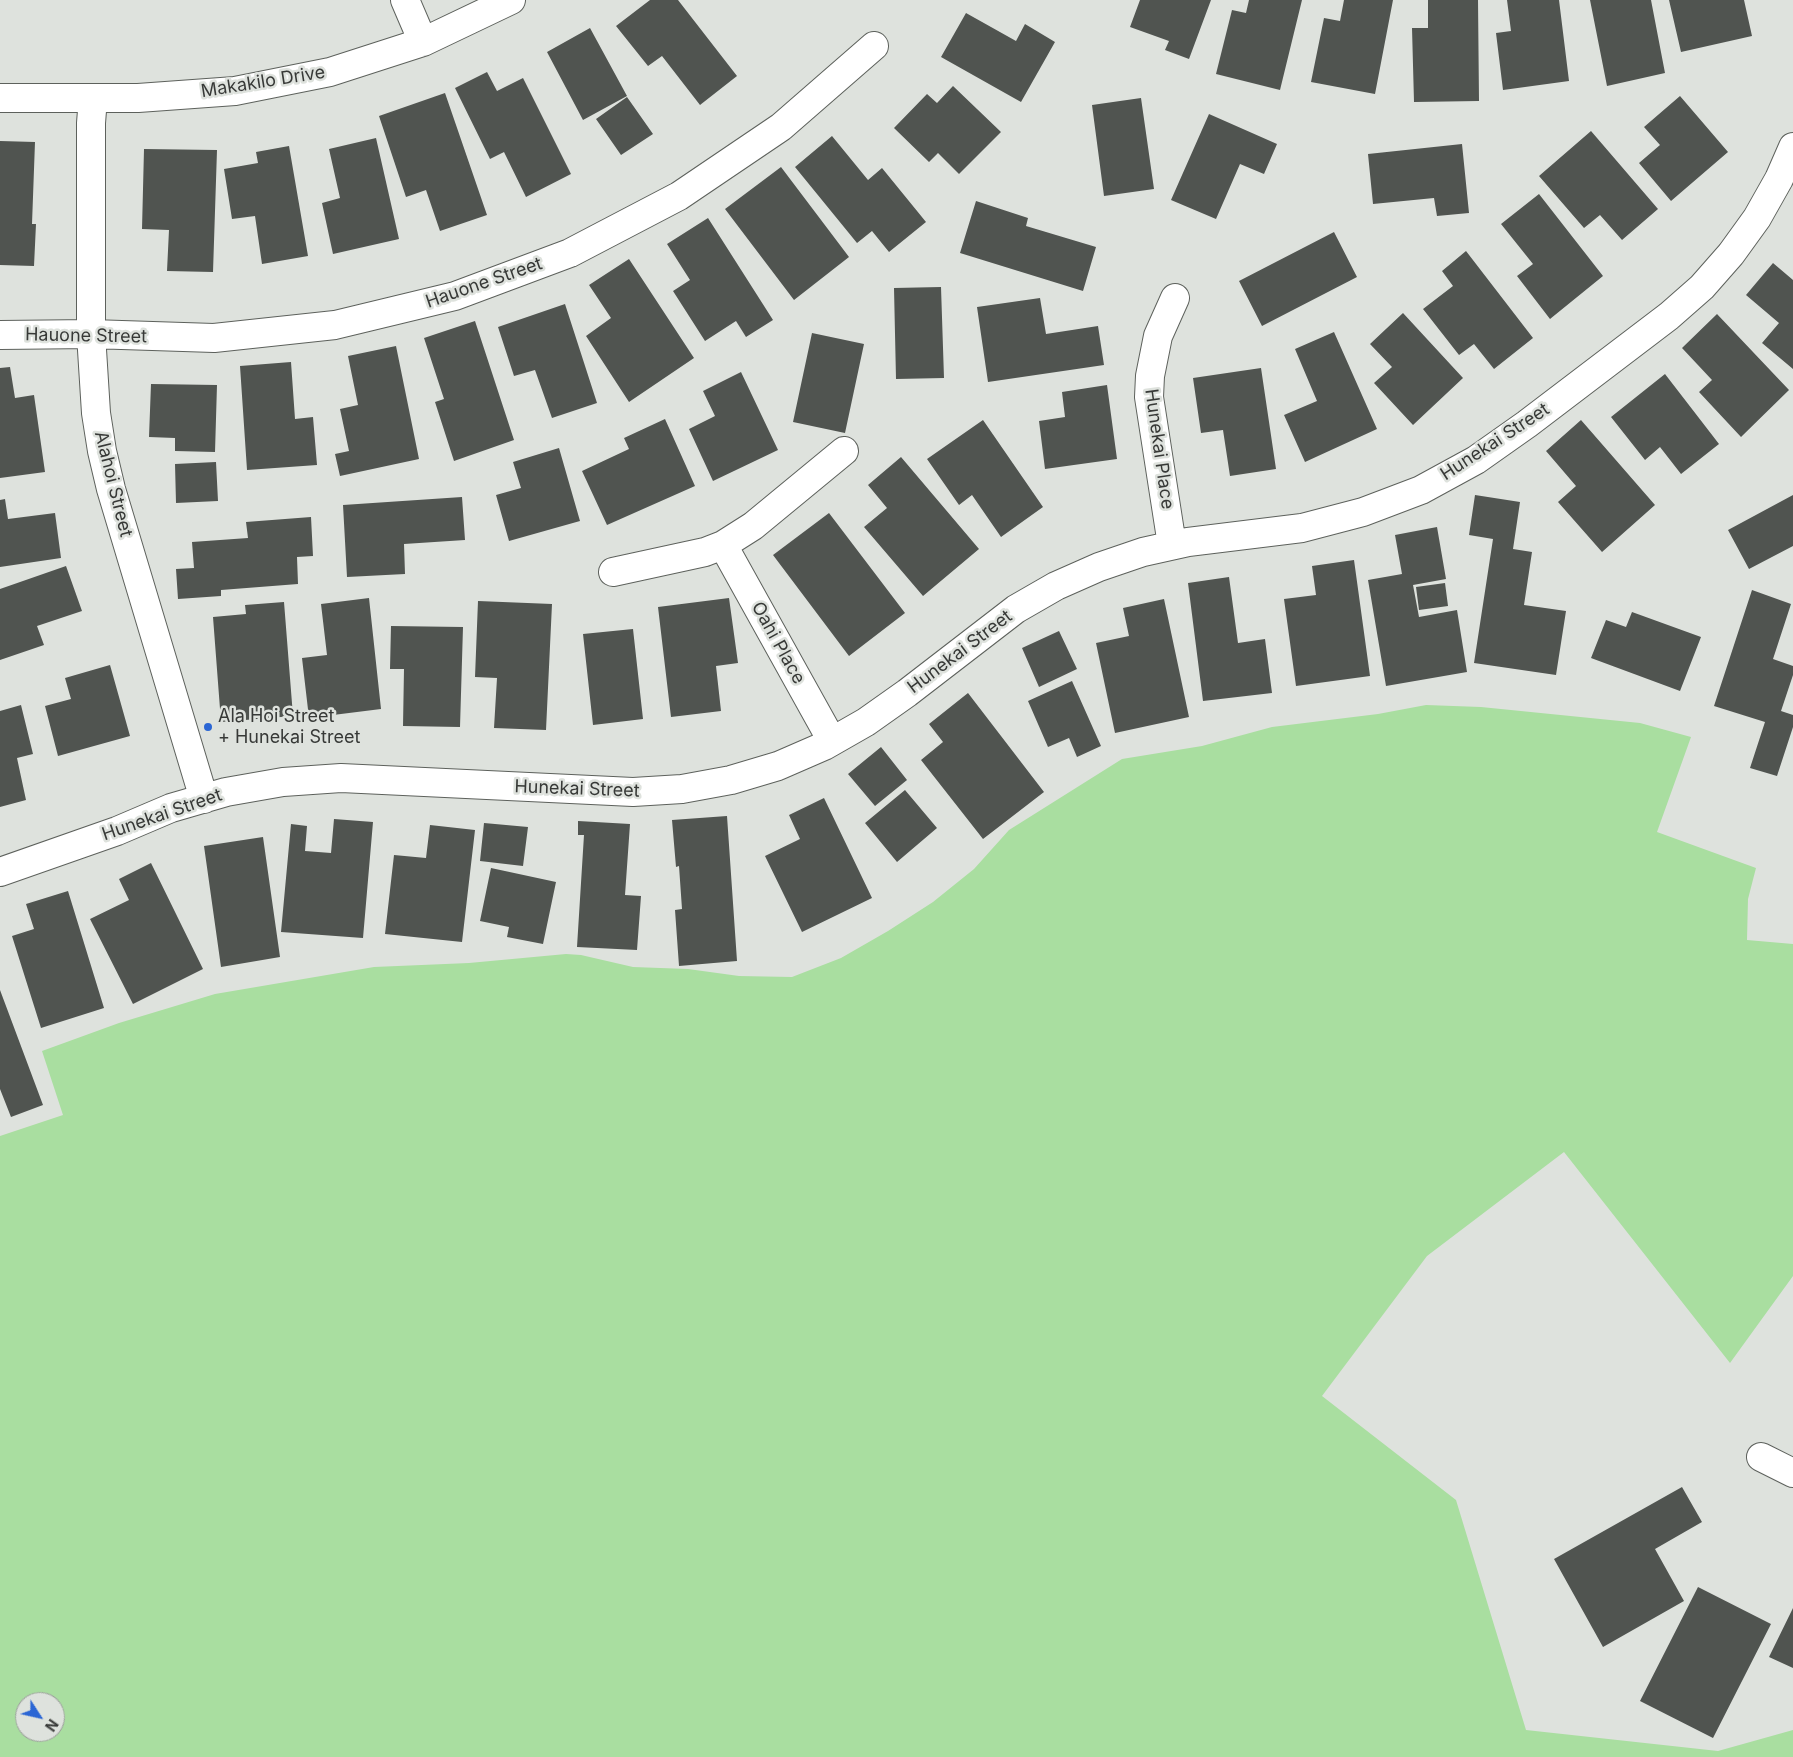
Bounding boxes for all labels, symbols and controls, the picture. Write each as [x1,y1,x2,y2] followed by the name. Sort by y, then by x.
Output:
[199,62,327,102] street label: Makakilo Drive
[423,253,545,313] street label: Hauone Street
[25,324,147,348] street label: Hauone Street
[1140,387,1178,511] street label: Hunekai Place
[1437,399,1553,485] street label: Hunekai Street
[89,429,137,539] street label: Alahoi Street
[747,598,809,688] street label: Oahi Place
[903,606,1017,698] street label: Hunekai Street
[218,706,360,749] place label: Ala Hoi Street + Hunekai Street
[202,721,214,733] marker: Ala Hoi Street + Hunekai Street
[514,776,640,802] street label: Hunekai Street
[99,784,225,846] street label: Hunekai Street
[15,1692,65,1742] north arrow
[42,1716,62,1735] text: N

